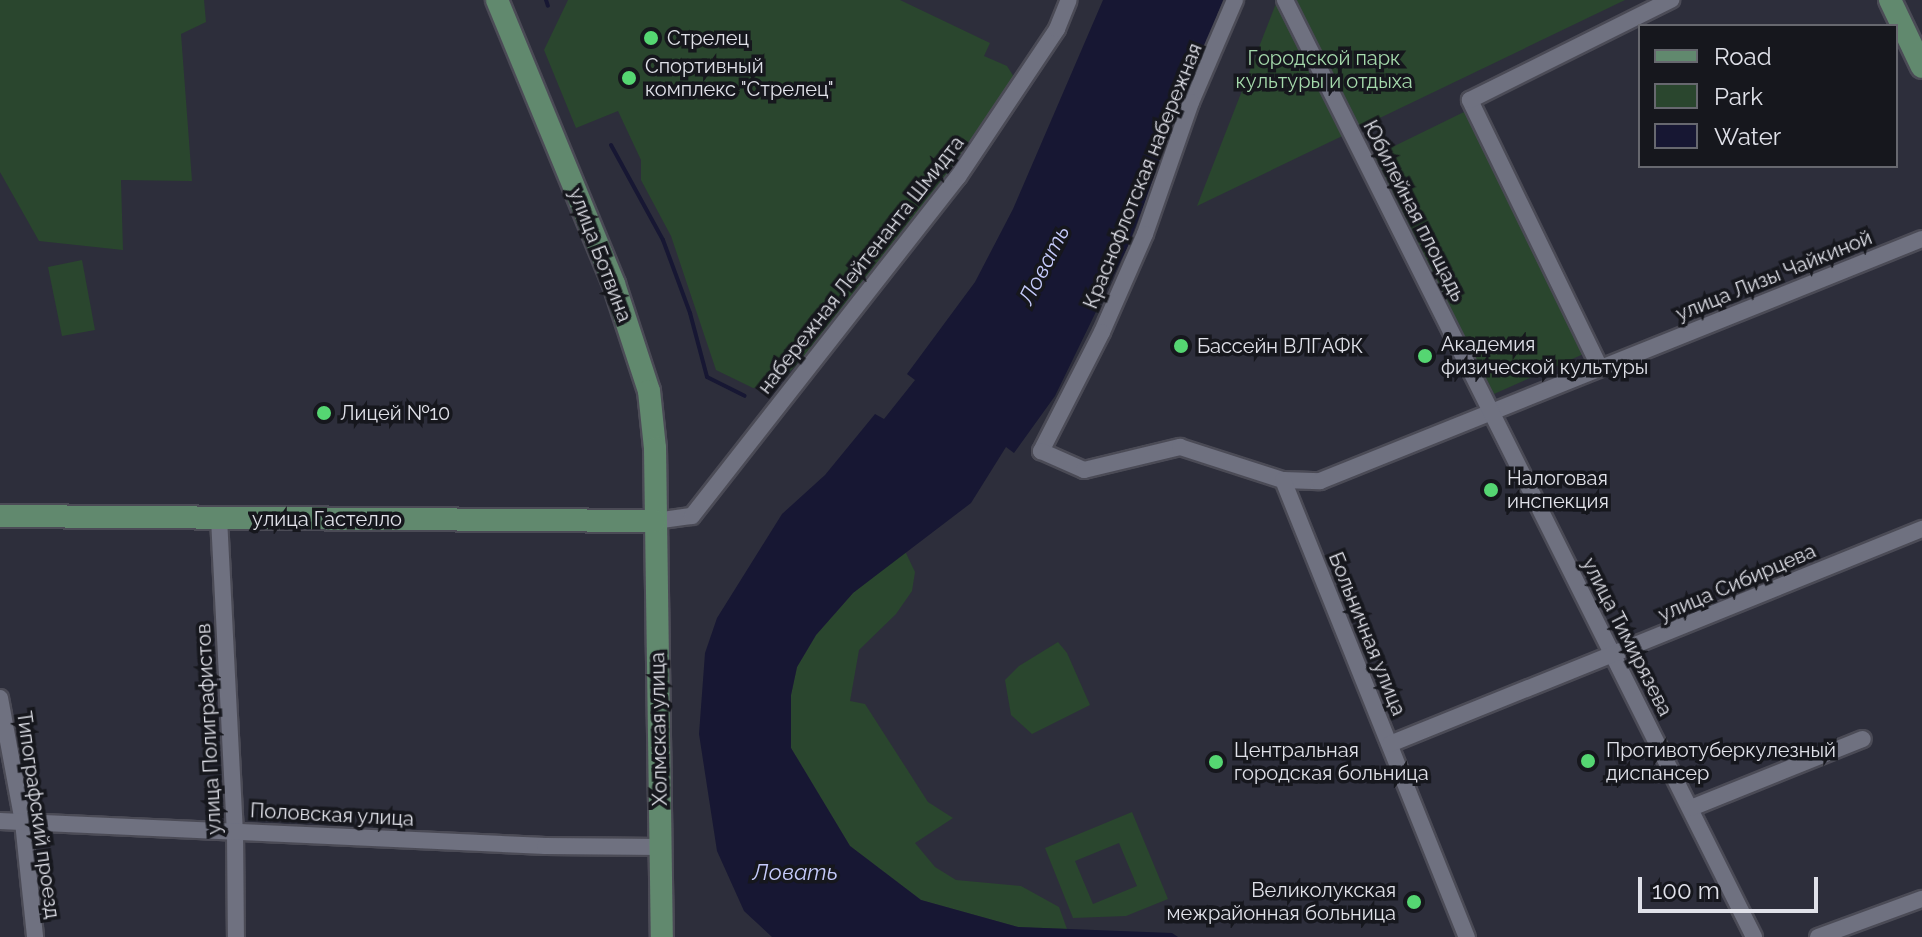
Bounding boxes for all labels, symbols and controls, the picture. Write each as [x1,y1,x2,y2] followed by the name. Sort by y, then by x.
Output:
[1638,24,1898,168] legend
[667,26,749,50] place label: Стрелец
[642,29,660,47] marker: Стрелец
[1079,40,1207,312] street label: Краснофлотская набережная
[1714,42,1772,71] text: Road
[1235,46,1413,93] park label: Городской парк культуры и отдыха
[645,54,834,101] place label: Спортивный комплекс "Стрелец"
[620,69,638,87] marker: Спортивный комплекс "Стрелец"
[1714,82,1763,111] text: Park
[1358,116,1470,306] street label: Юбилейная площадь
[1714,122,1781,151] text: Water
[753,131,969,399] street label: набережная Лейтенанта Шмидта
[563,185,637,325] street label: улица Ботвина
[1013,221,1075,309] water label: Ловать
[1672,226,1876,326] street label: улица Лизы Чайкиной
[1441,332,1648,379] place label: Aкадемия физической культуры
[1197,334,1363,358] place label: Бассейн ВЛГАФК
[1172,337,1190,355] marker: Бассейн ВЛГАФК
[1416,347,1434,365] marker: Aкадемия физической культуры
[340,401,450,425] place label: Лицей №10
[315,404,333,422] marker: Лицей №10
[1507,466,1609,513] place label: Налоговая инспекция
[1482,481,1500,499] marker: Налоговая инспекция
[252,507,402,531] street label: улица Гастелло
[1655,539,1819,627] street label: улица Сибирцева
[1323,549,1411,719] street label: Больничная улица
[1577,554,1677,720] street label: улица Тимирязева
[191,623,227,835] street label: улица Полиграфистов
[646,652,672,806] street label: Холмская улица
[12,710,64,920] street label: Типографский проезд
[1234,738,1429,785] place label: Центральная городская больница
[1606,738,1836,785] place label: Противотуберкулезный диспансер
[1577,750,1599,772] marker: Противотуберкулезный диспансер
[1205,751,1227,773] marker: Центральная городская больница
[249,799,415,831] street label: Половская улица
[752,860,838,886] water label: Ловать
[1642,861,1822,911] scale bar
[1652,876,1720,905] text: 100 m
[1167,878,1396,925] place label: Великолукская межрайонная больница
[1403,891,1425,913] marker: Великолукская межрайонная больница

